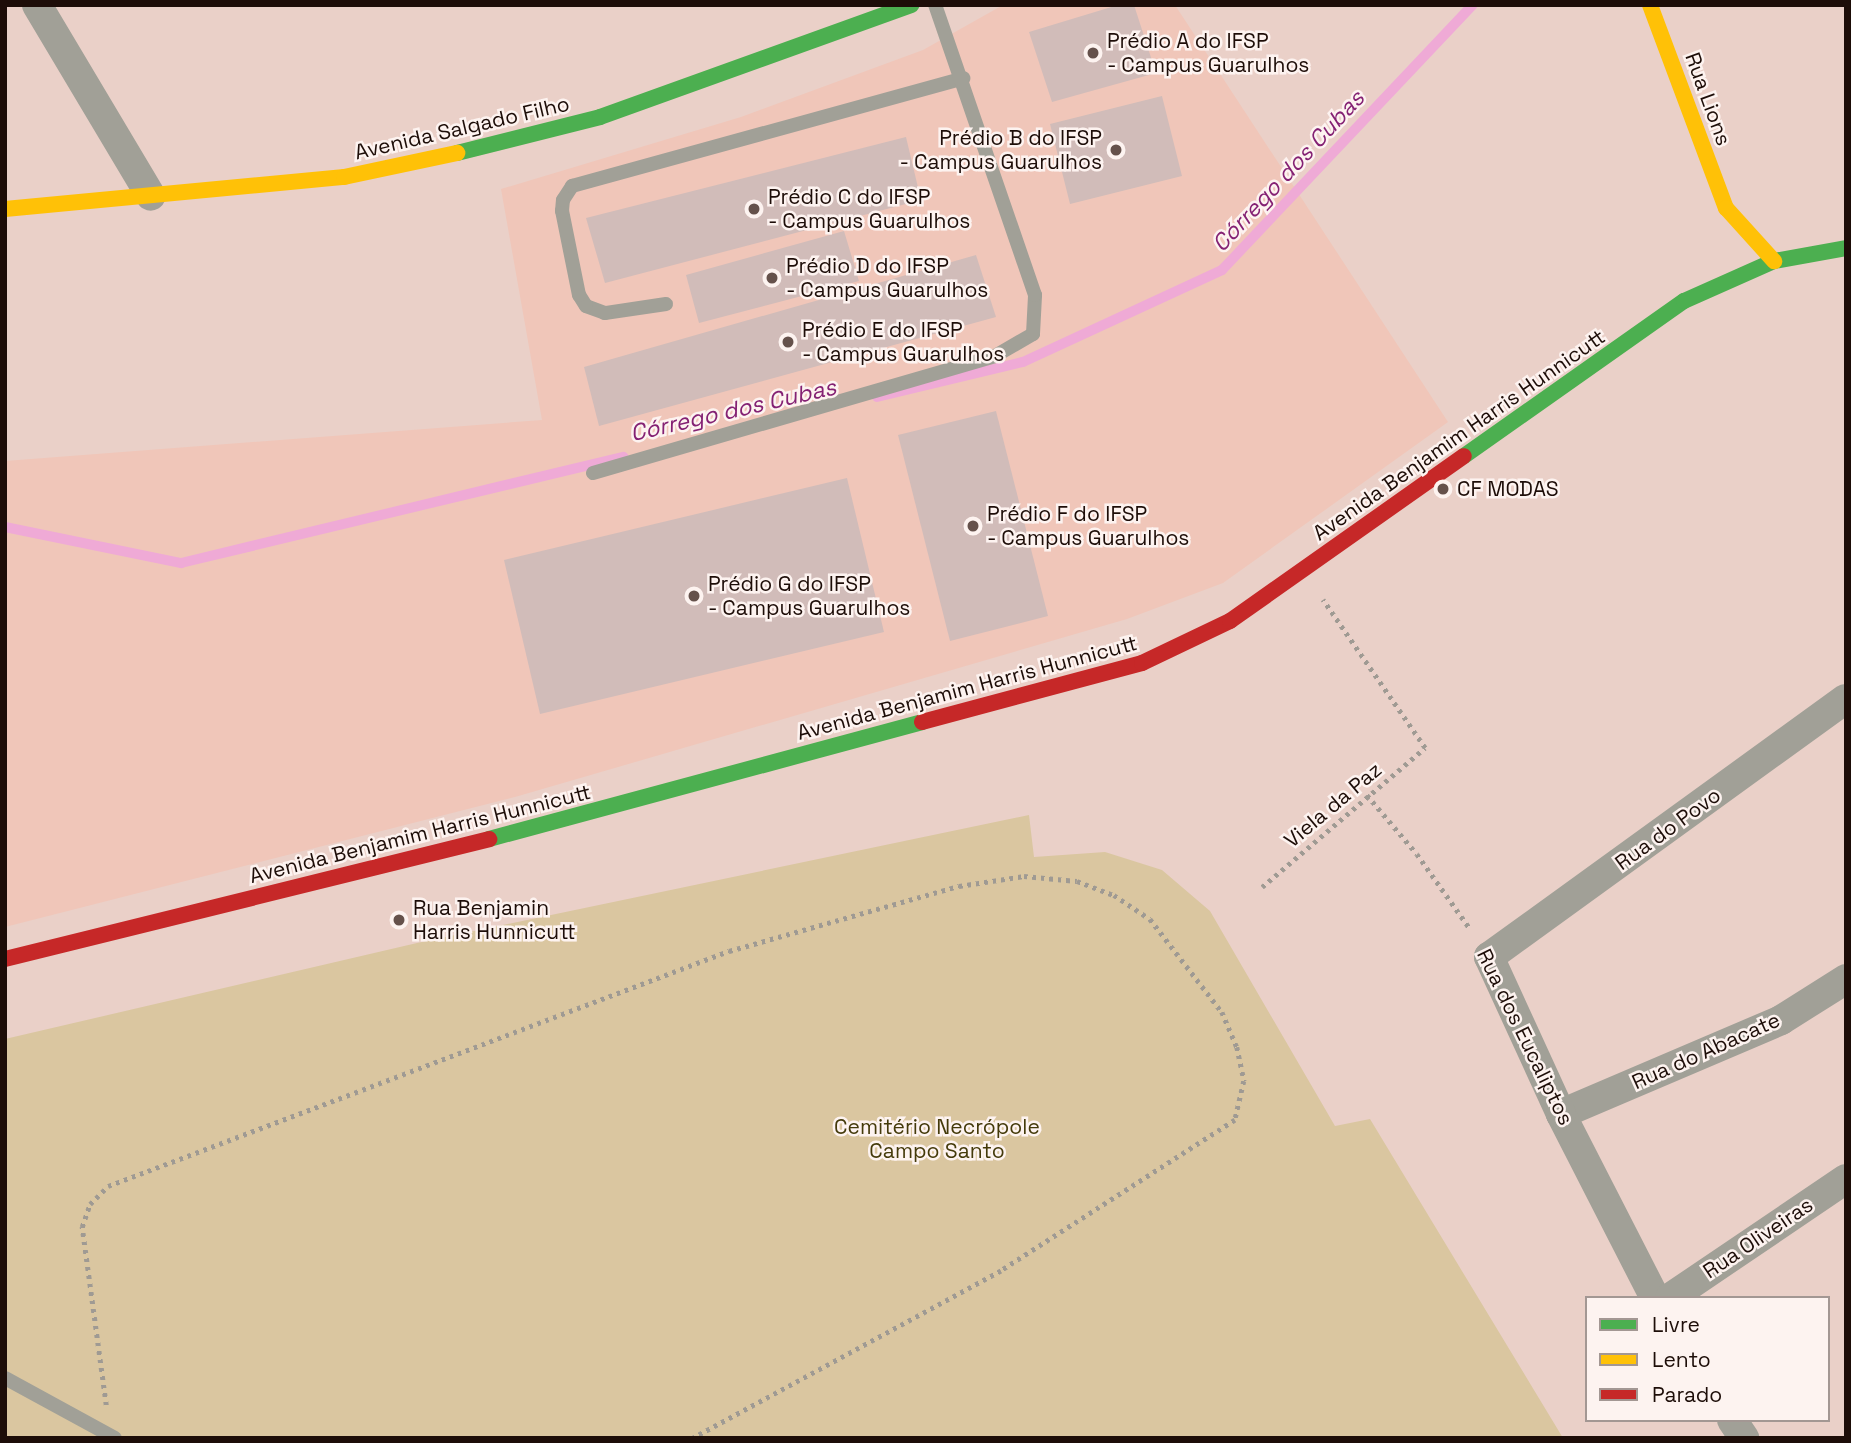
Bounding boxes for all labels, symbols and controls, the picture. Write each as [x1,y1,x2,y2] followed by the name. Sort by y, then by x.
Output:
[1107,28,1310,78] place label: Prédio A do IFSP - Campus Guarulhos
[1085,45,1101,61] marker: Prédio A do IFSP - Campus Guarulhos
[1680,49,1736,149] street label: Rua Lions
[1206,85,1370,257] water label: Córrego dos Cubas
[352,91,572,165] street label: Avenida Salgado Filho
[899,125,1102,175] place label: Prédio B do IFSP - Campus Guarulhos
[1108,142,1124,158] marker: Prédio B do IFSP - Campus Guarulhos
[768,184,971,234] place label: Prédio C do IFSP - Campus Guarulhos
[746,201,762,217] marker: Prédio C do IFSP - Campus Guarulhos
[786,253,989,303] place label: Prédio D do IFSP - Campus Guarulhos
[764,270,780,286] marker: Prédio D do IFSP - Campus Guarulhos
[802,317,1005,367] place label: Prédio E do IFSP - Campus Guarulhos
[1308,324,1610,546] street label: Avenida Benjamim Harris Hunnicutt
[780,334,796,350] marker: Prédio E do IFSP - Campus Guarulhos
[627,373,839,447] water label: Córrego dos Cubas
[1457,476,1559,502] place label: CF MODAS
[1435,481,1451,497] marker: CF MODAS
[987,501,1190,551] place label: Prédio F do IFSP - Campus Guarulhos
[965,518,981,534] marker: Prédio F do IFSP - Campus Guarulhos
[708,571,911,621] place label: Prédio G do IFSP - Campus Guarulhos
[686,588,702,604] marker: Prédio G do IFSP - Campus Guarulhos
[794,630,1140,746] street label: Avenida Benjamim Harris Hunnicutt
[1279,757,1387,853] street label: Viela da Paz
[247,779,593,889] street label: Avenida Benjamim Harris Hunnicutt
[1610,782,1726,876] street label: Rua do Povo
[413,895,576,945] place label: Rua Benjamin Harris Hunnicutt
[391,912,407,928] marker: Rua Benjamin Harris Hunnicutt
[1471,945,1579,1129] street label: Rua dos Eucaliptos
[1628,1007,1784,1095] street label: Rua do Abacate
[834,1114,1040,1164] park label: Cemitério Necrópole Campo Santo
[1698,1192,1818,1284] street label: Rua Oliveiras
[1585,1296,1830,1422] legend
[1652,1311,1700,1338] text: Livre
[1652,1346,1711,1373] text: Lento
[1652,1381,1722,1408] text: Parado

